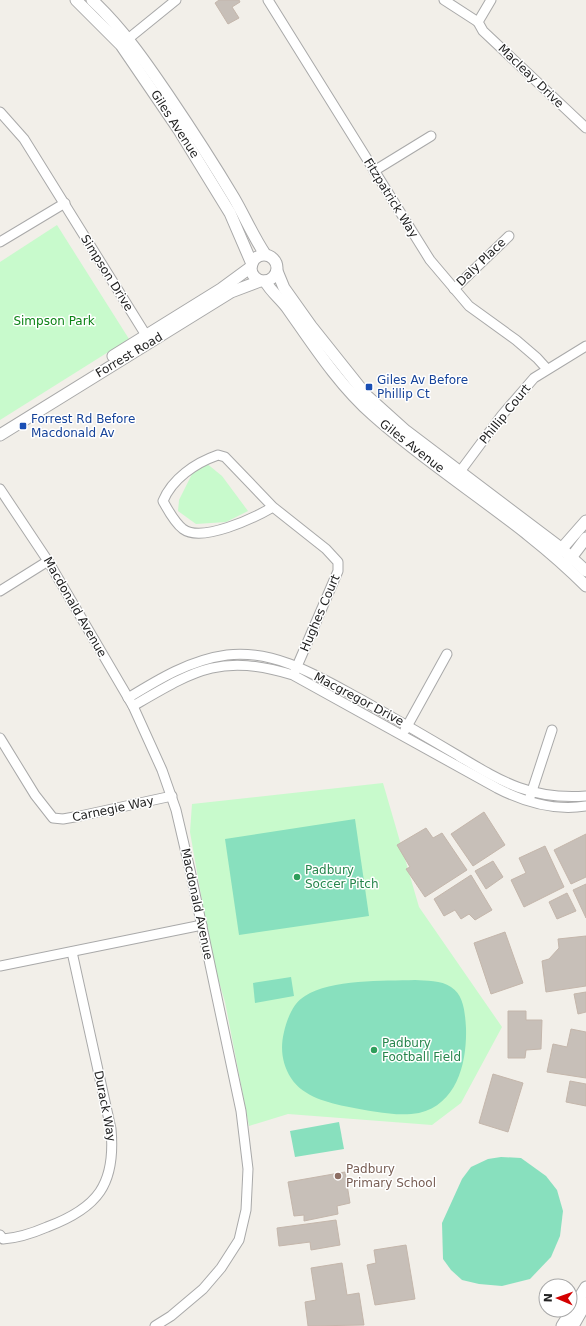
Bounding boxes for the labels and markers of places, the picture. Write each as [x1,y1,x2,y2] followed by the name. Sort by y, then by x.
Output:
[377,373,468,401] place label: Giles Av Before Phillip Ct
[364,382,374,392] marker: Giles Av Before Phillip Ct
[31,412,135,440] place label: Forrest Rd Before Macdonald Av
[18,421,28,431] marker: Forrest Rd Before Macdonald Av
[305,863,379,891] place label: Padbury Soccer Pitch
[292,872,302,882] marker: Padbury Soccer Pitch
[382,1036,461,1064] place label: Padbury Football Field
[369,1045,379,1055] marker: Padbury Football Field
[346,1162,436,1190] place label: Padbury Primary School
[333,1171,343,1181] marker: Padbury Primary School

